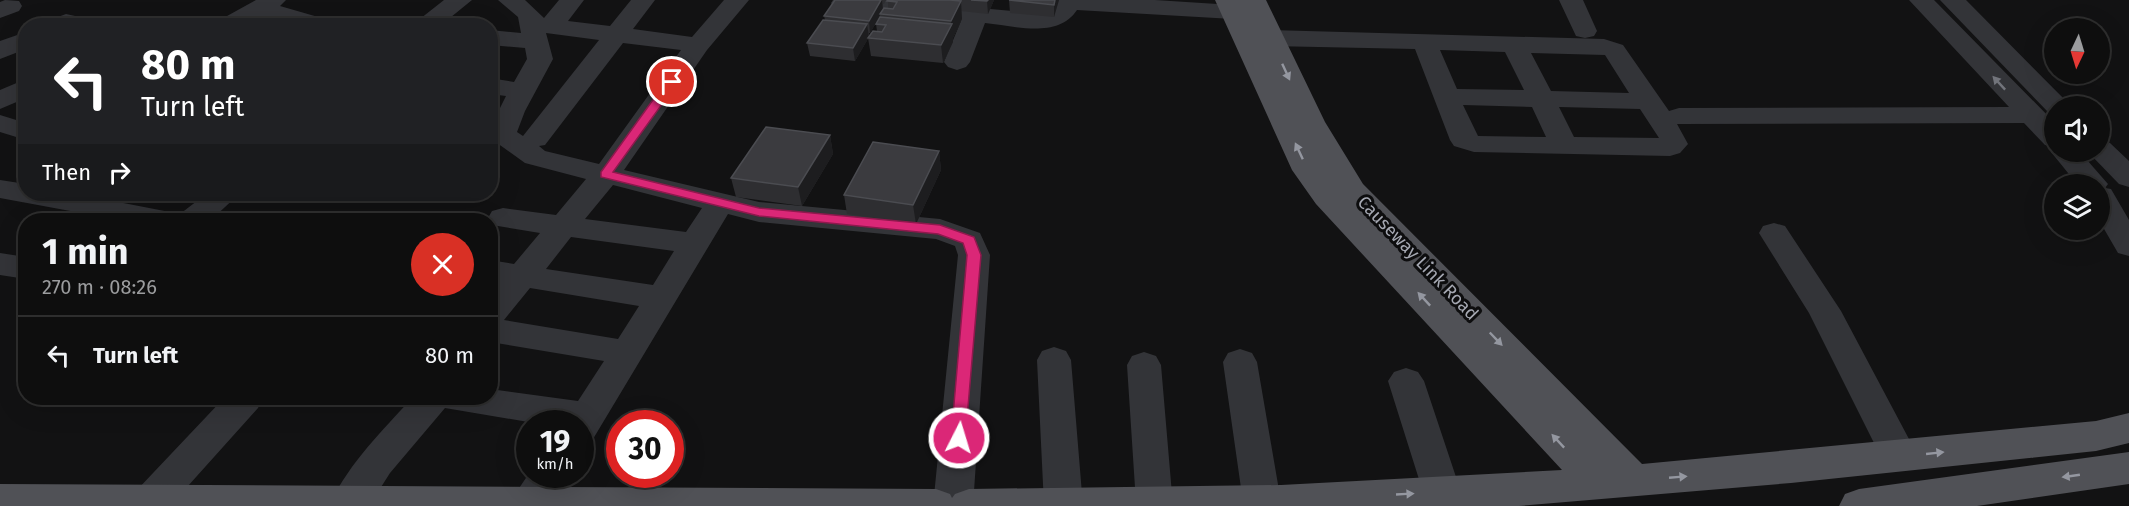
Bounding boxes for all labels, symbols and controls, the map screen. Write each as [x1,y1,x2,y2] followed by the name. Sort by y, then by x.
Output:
[2044,18,2110,84] north arrow
[2044,18,2110,240] map controls
[141,40,235,90] text: 80 m
[42,42,120,120] icon: left
[646,56,697,107] pin
[1282,64,1291,81] one-way arrow
[655,65,688,98] icon: arrive
[1993,76,2006,91] one-way arrow
[141,91,244,123] text: Turn left
[2044,96,2110,162] button: sound
[1294,143,1303,160] one-way arrow
[103,156,136,189] icon: right
[42,159,91,186] text: Then
[2044,174,2110,240] button: layers
[1353,191,1483,325] street label: Causeway Link Road
[42,230,129,274] text: 1 min
[411,233,474,296] button: close
[42,275,157,299] text: 270 m · 08:26
[1417,292,1431,307] one-way arrow
[1488,331,1502,345] one-way arrow
[42,339,75,372] icon: left
[93,342,178,369] text: Turn left
[425,342,474,369] text: 80 m
[927,406,991,470] position arrow
[606,410,684,488] speed limit sign: 30
[540,424,570,460] text: 19
[1552,434,1566,448] one-way arrow
[1925,448,1944,458] one-way arrow
[536,455,574,473] text: km/h
[1668,472,1687,482] one-way arrow
[2061,472,2080,481] one-way arrow
[1396,490,1415,499] one-way arrow

